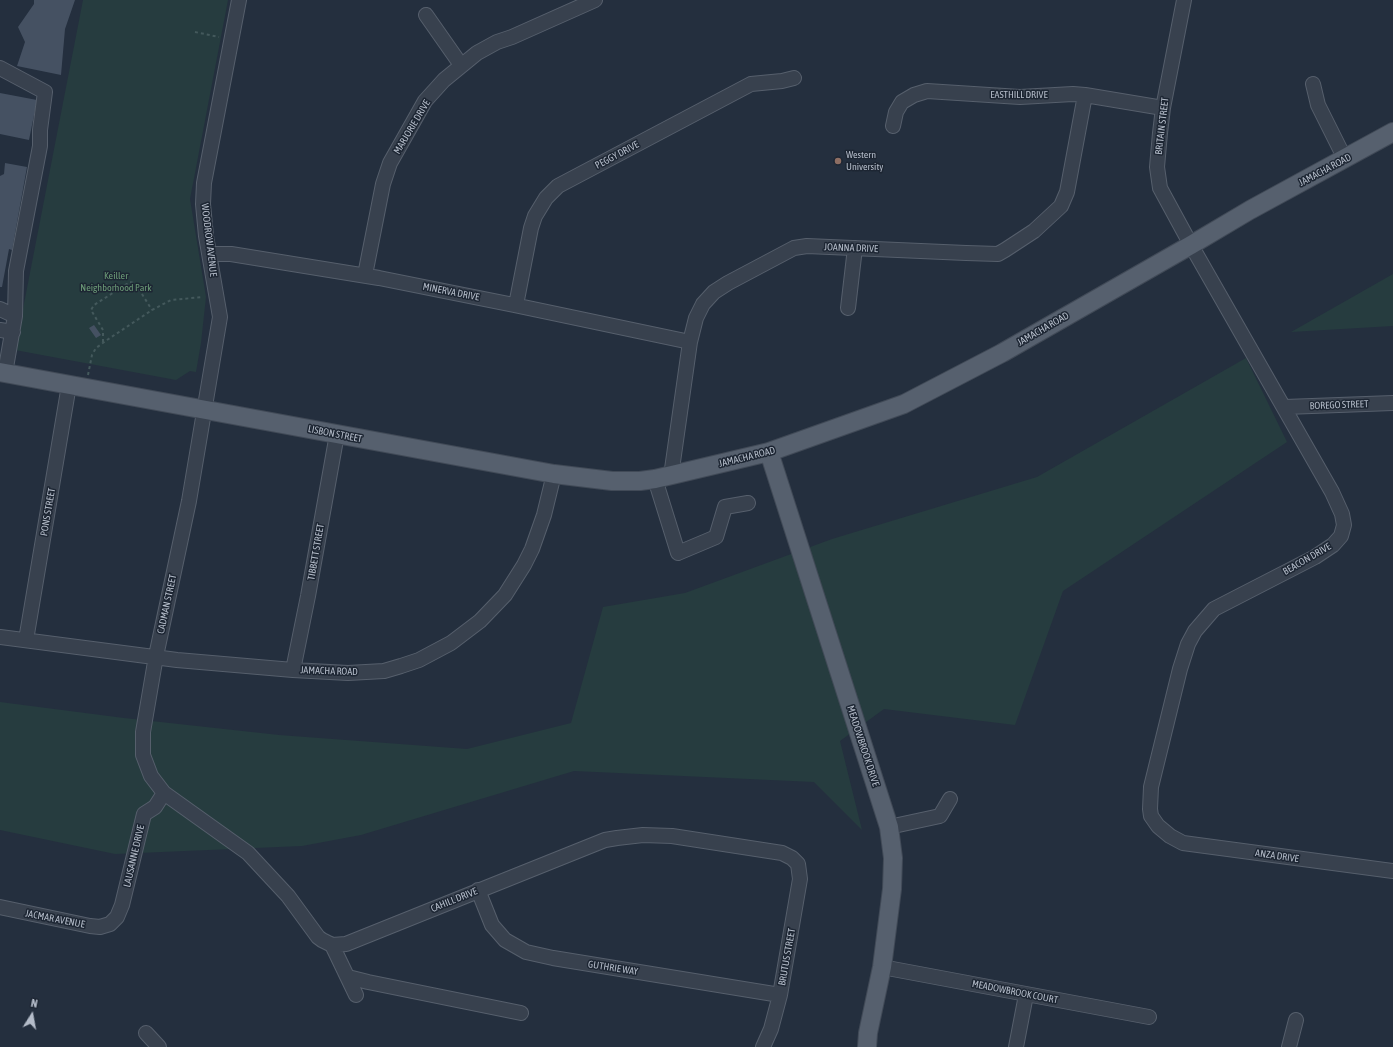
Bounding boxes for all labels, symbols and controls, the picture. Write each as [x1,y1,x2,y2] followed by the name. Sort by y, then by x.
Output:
[990,89,1048,101] street label: EASTHILL DRIVE
[1153,97,1171,155] street label: BRITAIN STREET
[391,98,433,156] street label: MARJORIE DRIVE
[593,138,641,172] street label: PEGGY DRIVE
[846,149,883,172] place label: Western University
[1297,151,1353,189] street label: JAMACHA ROAD
[833,156,843,166] marker: Western University
[199,203,219,277] street label: WOODROW AVENUE
[824,241,878,255] street label: JOANNA DRIVE
[80,270,152,294] park label: Keiller Neighborhood Park
[422,281,480,303] street label: MINERVA DRIVE
[1015,309,1071,349] street label: JAMACHA ROAD
[1309,398,1369,412] street label: BOREGO STREET
[307,423,363,445] street label: LISBON STREET
[718,444,776,470] street label: JAMACHA ROAD
[38,487,58,537] street label: PONS STREET
[305,523,327,581] street label: TIBBETT STREET
[1281,540,1333,578] street label: BEACON DRIVE
[155,573,179,635] street label: CADMAN STREET
[300,664,358,678] street label: JAMACHA ROAD
[844,704,882,788] street label: MEADOWBROOK DRIVE
[121,824,147,888] street label: LAUSANNE DRIVE
[1254,847,1300,865] street label: ANZA DRIVE
[429,885,479,915] street label: CAHILL DRIVE
[24,907,86,931] street label: JACMAR AVENUE
[776,927,798,987] street label: BRUTUS STREET
[587,958,639,978] street label: GUTHRIE WAY
[971,978,1059,1006] street label: MEADOWBROOK COURT
[12,995,52,1035] north arrow
[30,997,39,1010] text: N

